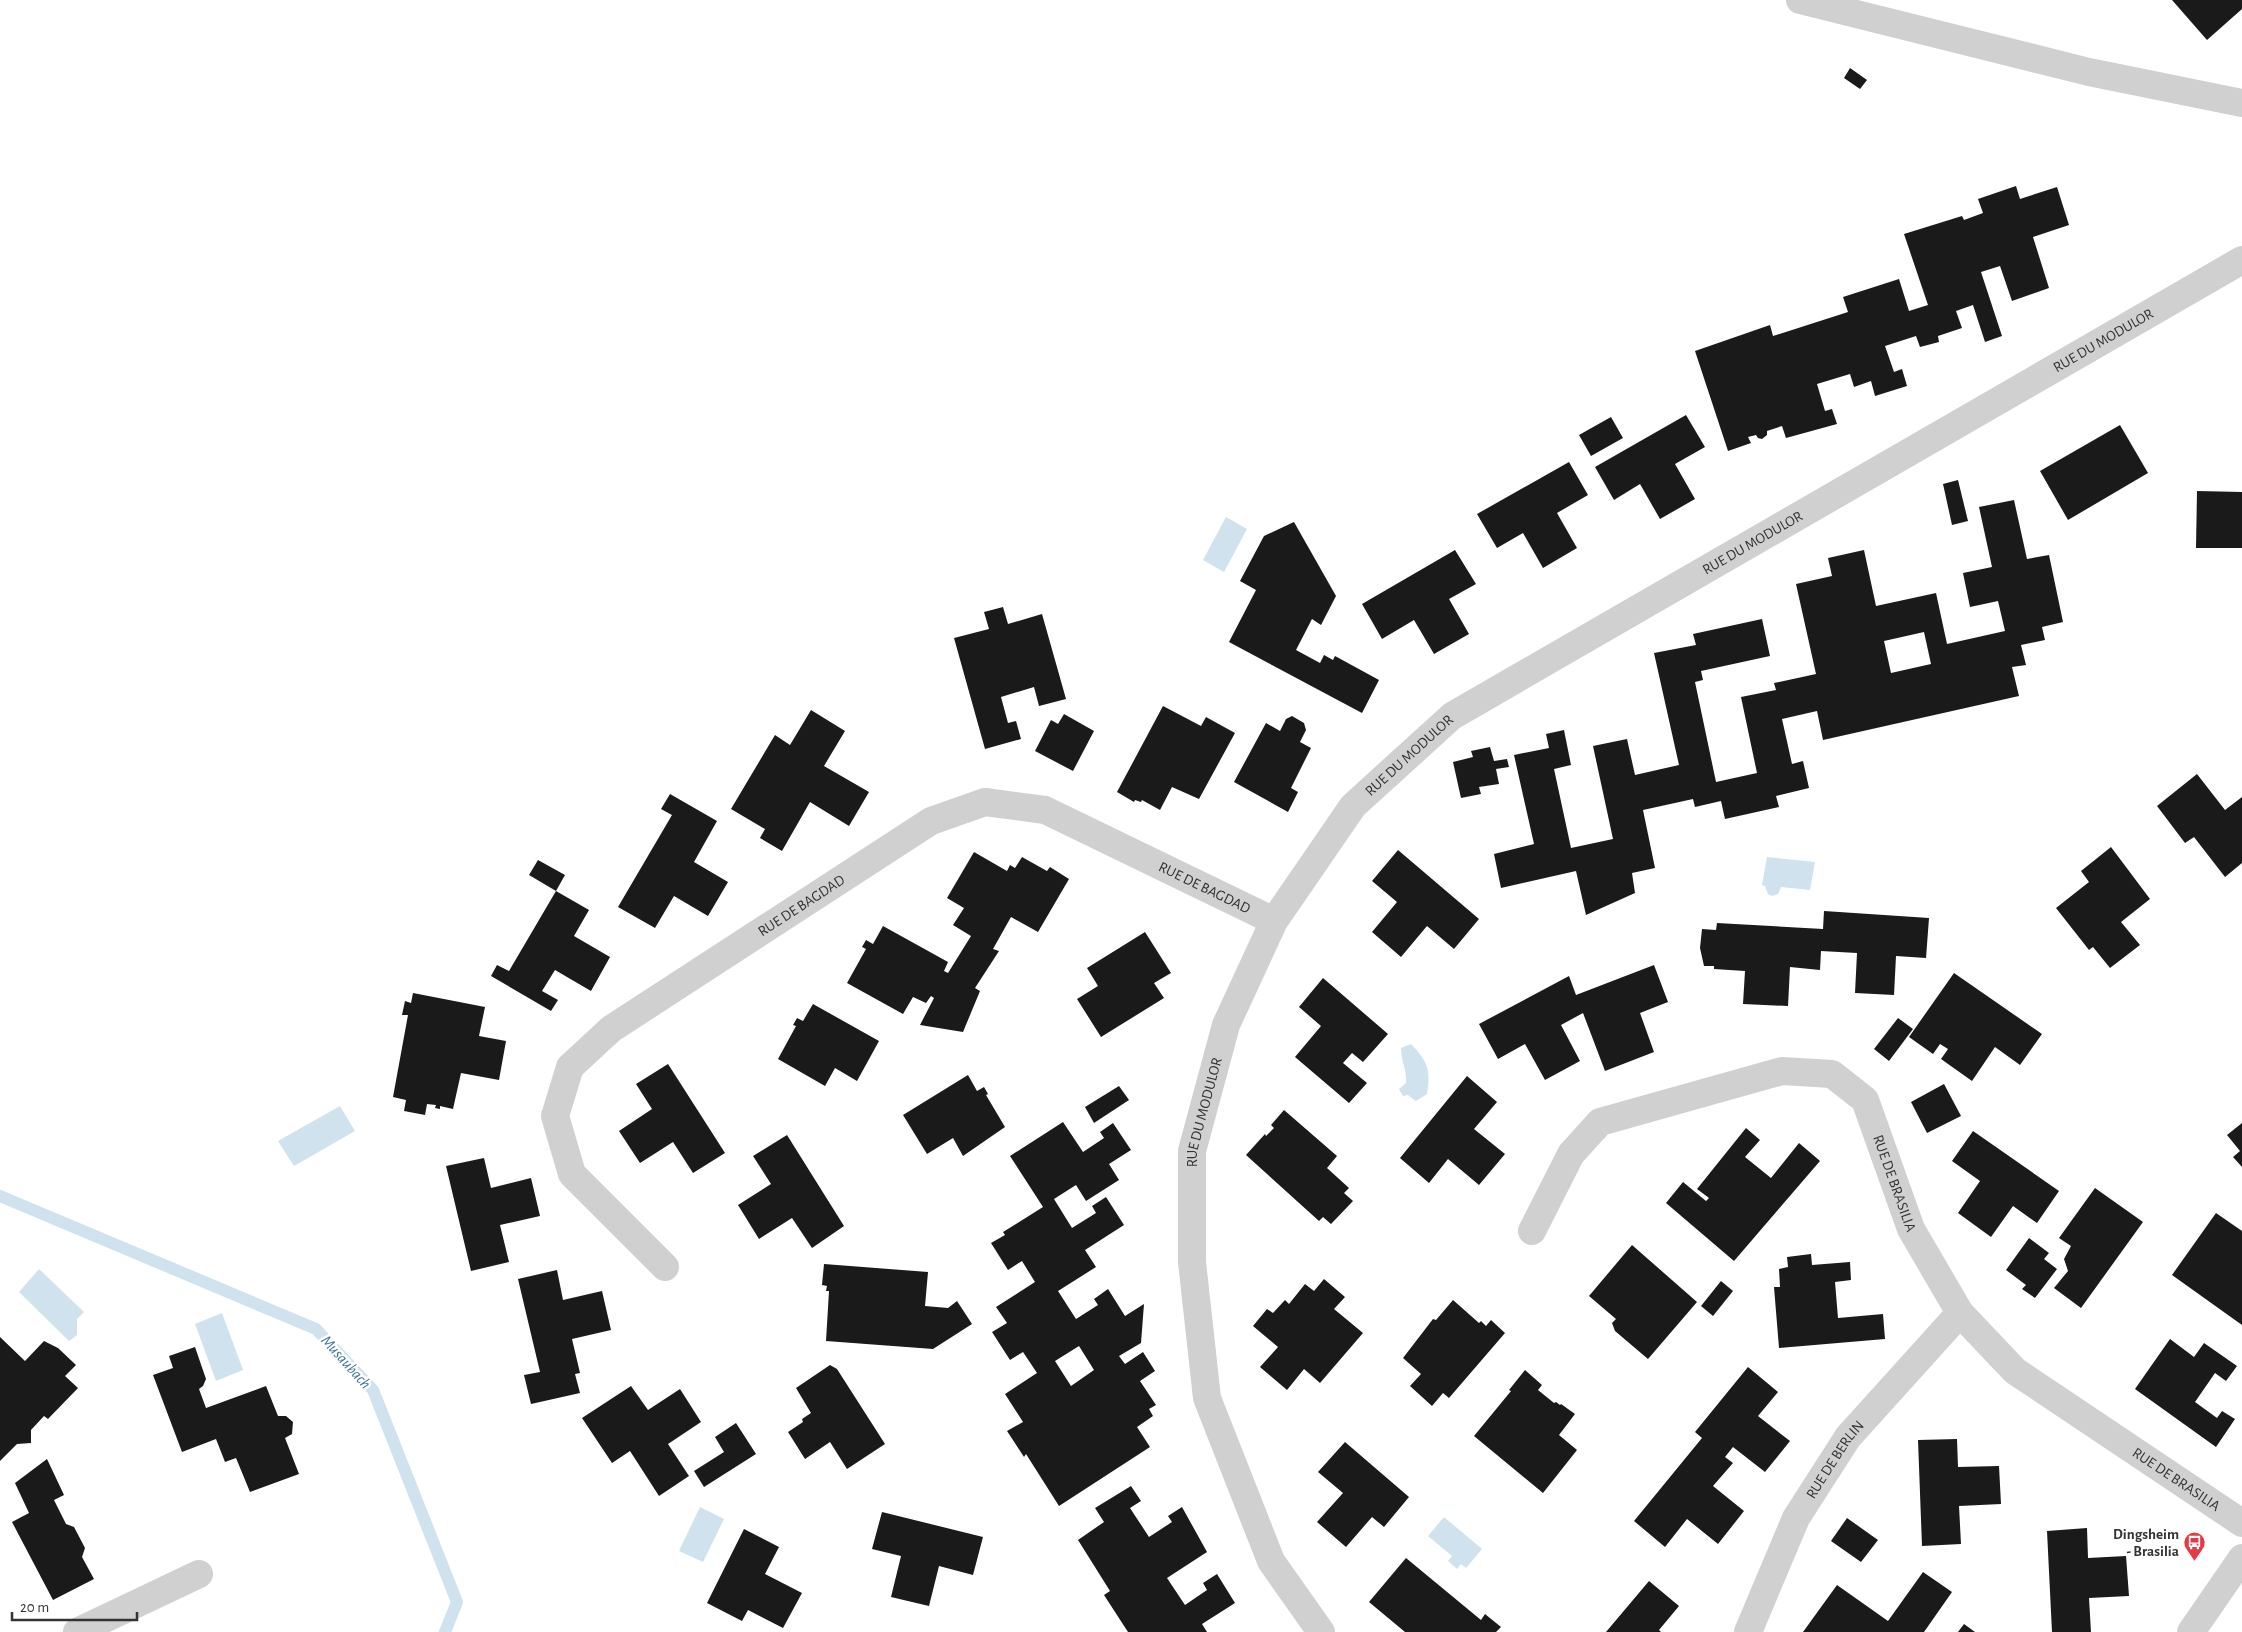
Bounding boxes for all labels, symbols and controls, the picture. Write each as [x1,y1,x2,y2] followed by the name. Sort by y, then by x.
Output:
[2051,305,2156,375] street label: RUE DU MODULOR
[1700,508,1805,577] street label: RUE DU MODULOR
[1362,712,1456,799] street label: RUE DU MODULOR
[1156,859,1253,916] street label: RUE DE BAGDAD
[755,872,847,939] street label: RUE DE BAGDAD
[1185,1056,1224,1167] street label: RUE DU MODULOR
[1871,1133,1919,1234] street label: RUE DE BRASILIA
[318,1332,374,1392] water label: Musaubach
[1803,1418,1867,1501] street label: RUE DE BERLIN
[2130,1445,2223,1514] street label: RUE DE BRASILIA
[2113,1527,2179,1559] place label: Dingsheim - Brasilia
[2183,1531,2207,1562] bus stop icon: Dingsheim - Brasilia
[12,1590,138,1622] scale bar
[20,1600,49,1615] text: 20 m

